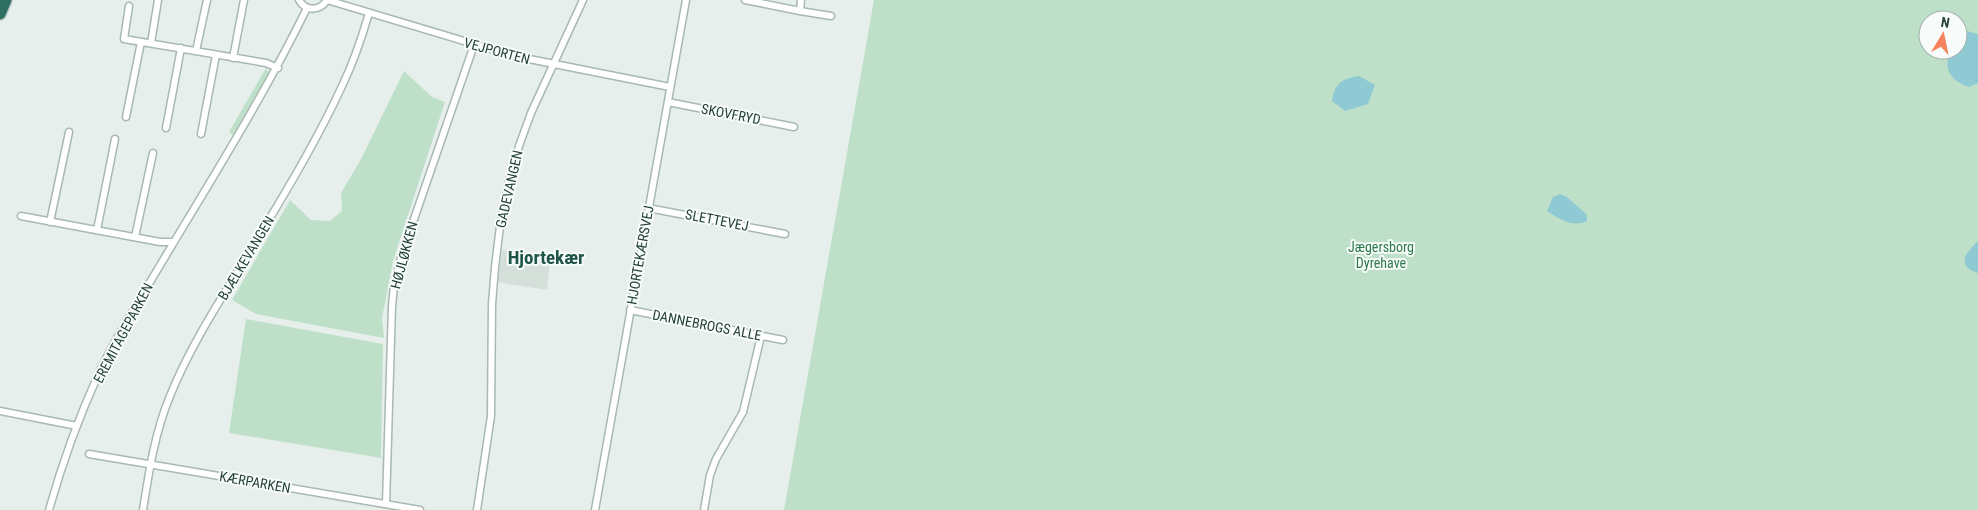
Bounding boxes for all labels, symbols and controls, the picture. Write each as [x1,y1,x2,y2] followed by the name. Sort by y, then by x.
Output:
[1918,10,1968,60] north arrow
[1940,14,1951,31] text: N
[462,35,532,67] street label: VEJPORTEN
[700,100,762,128] street label: SKOVFRYD
[492,149,526,229] street label: GADEVANGEN
[623,204,657,306] street label: HJORTEKÆRSVEJ
[684,206,750,234] street label: SLETTEVEJ
[215,213,277,303] street label: BJÆLKEVANGEN
[387,219,421,291] street label: HØJLØKKEN
[1348,239,1414,271] park label: Jægersborg Dyrehave
[508,246,584,269] district label: Hjortekær
[90,280,156,386] street label: EREMITAGEPARKEN
[651,307,763,343] street label: DANNEBROGS ALLE
[218,468,292,496] street label: KÆRPARKEN

